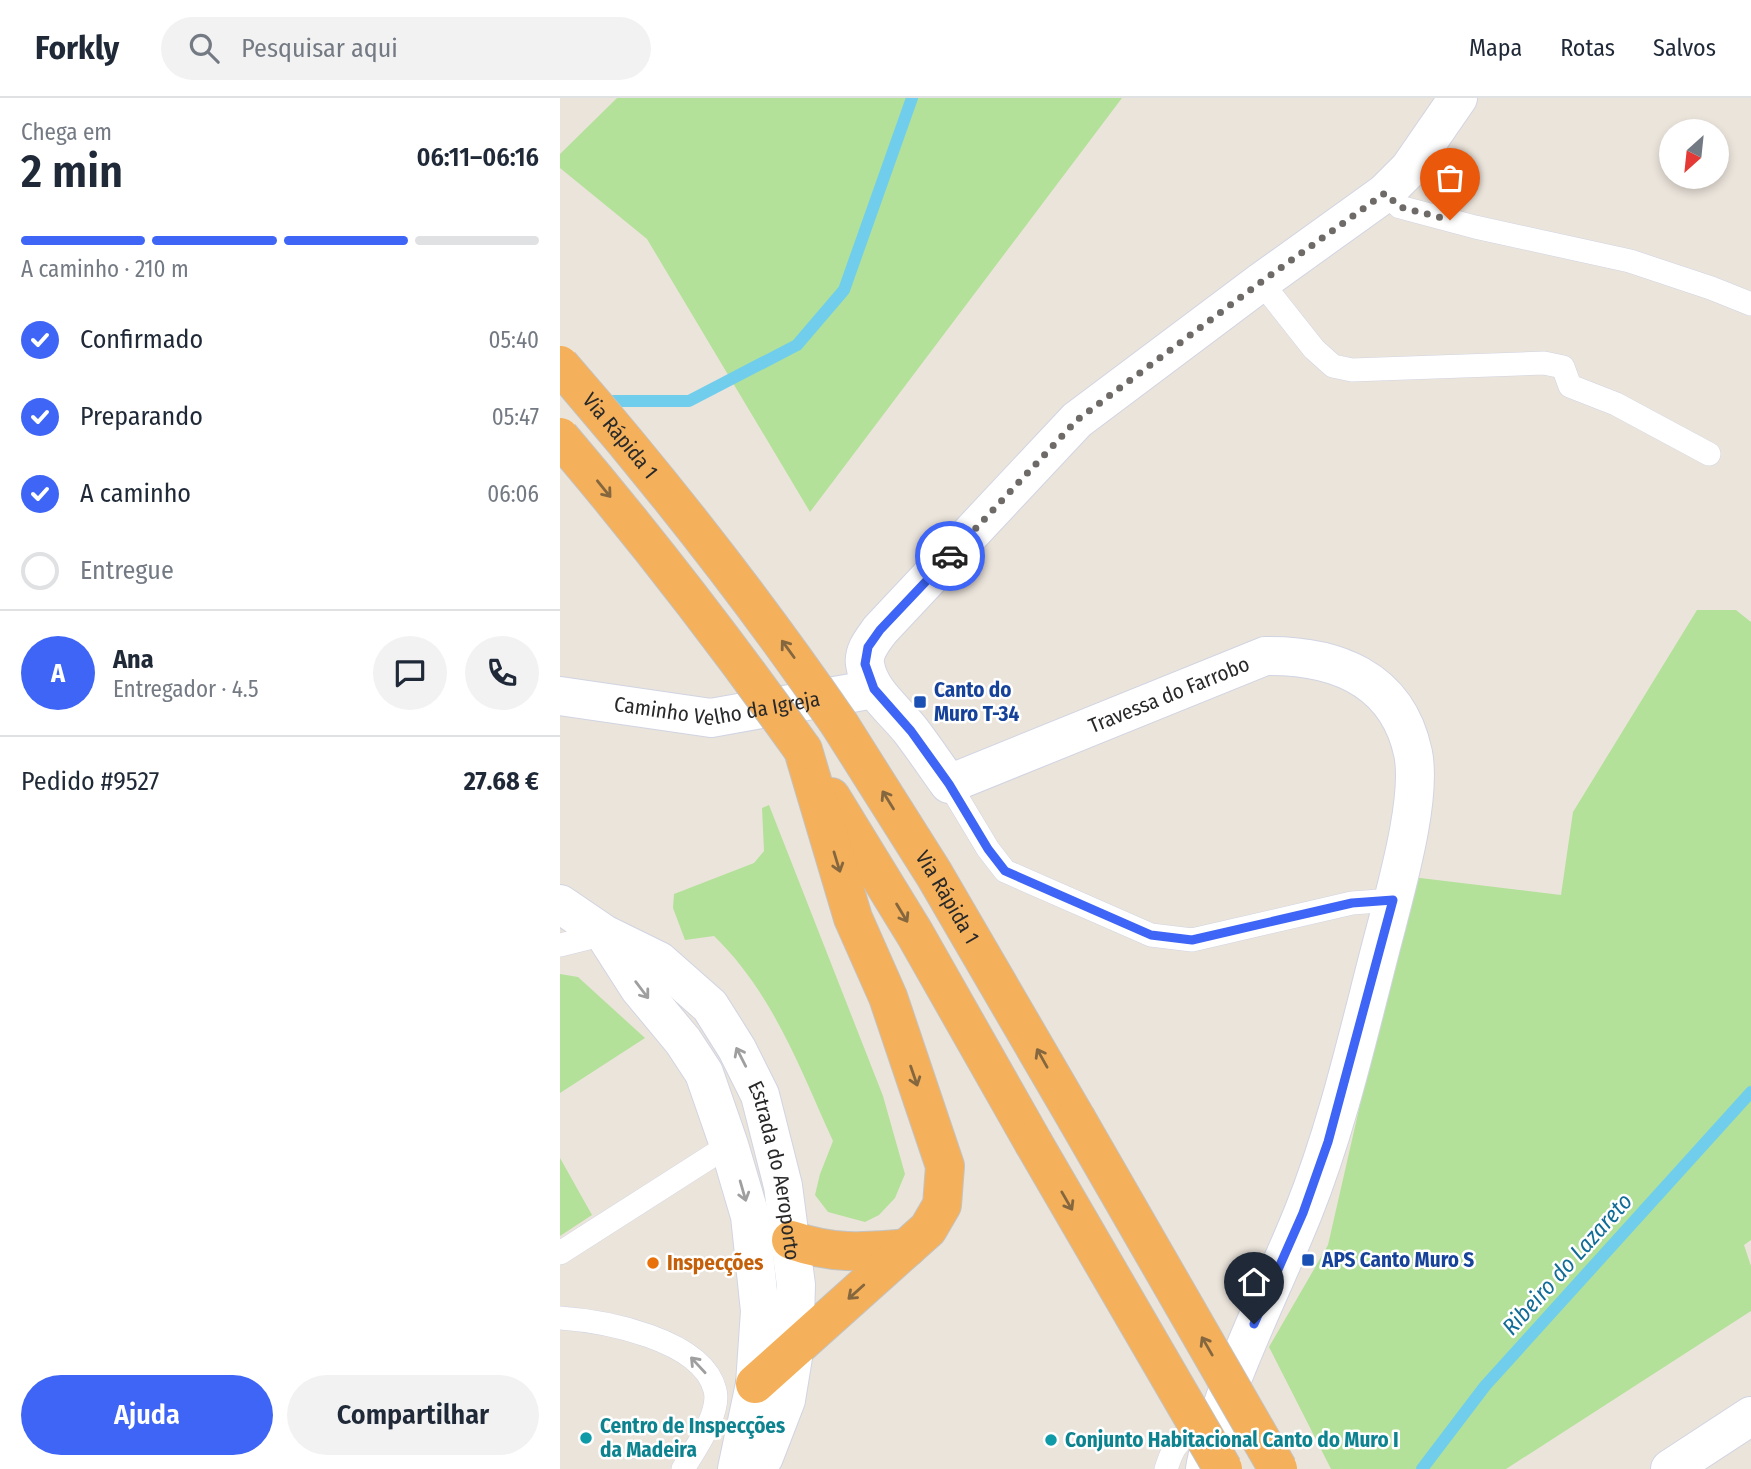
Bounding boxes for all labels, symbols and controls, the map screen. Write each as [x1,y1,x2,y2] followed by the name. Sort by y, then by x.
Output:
[161,17,651,80] search box
[35,28,119,68] text: Forkly
[185,29,223,67] icon: search
[241,33,398,64] text: Pesquisar aqui
[1469,34,1522,62] text: Mapa
[1560,34,1615,62] text: Rotas
[1653,34,1716,62] text: Salvos
[21,118,112,146] text: Chega em
[1659,119,1729,189] north arrow
[1659,119,1729,189] map controls
[416,142,539,173] text: 06:11–06:16
[21,144,123,199] text: 2 min
[1420,148,1480,220] pin
[1431,159,1469,197] icon: bag
[21,255,189,283] text: A caminho · 210 m
[21,321,59,359] icon: check
[80,324,203,355] text: Confirmado
[489,326,539,354] text: 05:40
[577,388,663,484] street label: Via Rápida 1
[21,398,59,436] icon: check
[80,401,203,432] text: Preparando
[492,403,539,431] text: 05:47
[21,475,59,513] icon: check
[80,478,191,509] text: A caminho
[487,480,539,508] text: 06:06
[596,480,612,498] one-way arrow
[915,521,985,591] courier
[931,537,969,575] icon: car
[80,555,174,586] text: Entregue
[373,636,447,710] button: chat
[465,636,539,710] button: phone
[780,640,795,659] one-way arrow
[113,644,154,675] text: Ana
[1085,651,1253,739] street label: Travessa do Farrobo
[51,658,65,689] text: A
[113,675,259,703] text: Entregador · 4.5
[934,677,1019,727] place label: Canto do Muro T-34
[612,686,822,731] street label: Caminho Velho da Igreja
[912,694,928,710] marker: Canto do Muro T-34
[21,766,159,797] text: Pedido #9527
[464,766,539,797] text: 27.68 €
[880,791,895,810] one-way arrow
[910,846,985,949] street label: Via Rápida 1
[831,851,844,873] one-way arrow
[895,903,909,923] one-way arrow
[635,980,650,999] one-way arrow
[734,1047,748,1068] one-way arrow
[1035,1048,1048,1069] one-way arrow
[909,1064,921,1086] one-way arrow
[742,1077,806,1262] street label: Estrada do Aeroporto
[737,1179,750,1201] one-way arrow
[1496,1187,1638,1341] water label: Ribeiro do Lazareto
[1061,1190,1074,1211] one-way arrow
[1321,1247,1474,1273] place label: APS Canto Muro S
[667,1250,763,1276] place label: Inspecções
[1224,1252,1284,1324] pin
[1300,1252,1316,1268] marker: APS Canto Muro S
[645,1255,661,1271] marker: Inspecções
[1235,1263,1273,1301] icon: home
[848,1284,865,1301] one-way arrow
[1200,1336,1213,1357] one-way arrow
[690,1357,707,1375] one-way arrow
[21,1375,273,1455] button: Ajuda
[287,1375,539,1455] button: Compartilhar
[600,1413,785,1463] place label: Centro de Inspecções da Madeira
[1065,1427,1399,1453] place label: Conjunto Habitacional Canto do Muro I
[578,1430,594,1446] marker: Centro de Inspecções da Madeira
[1043,1432,1059,1448] marker: Conjunto Habitacional Canto do Muro I

